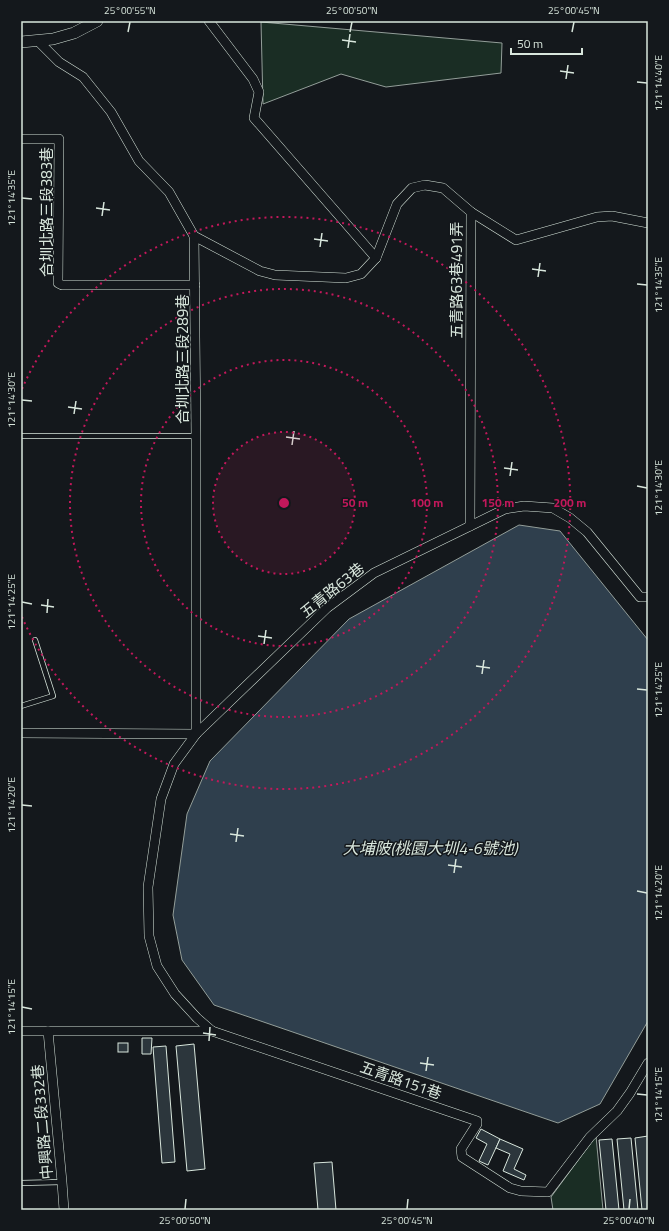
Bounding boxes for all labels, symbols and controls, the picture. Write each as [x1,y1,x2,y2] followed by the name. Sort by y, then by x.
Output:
[104,3,156,18] text: 25°00'55"N
[326,3,378,18] text: 25°00'50"N
[548,3,600,18] text: 25°00'45"N
[511,30,582,56] scale bar
[517,34,543,53] text: 50 m
[651,54,666,111] text: 121°14'40"E
[35,147,58,277] street label: 合圳北路三段383巷
[4,169,19,226] text: 121°14'35"E
[445,221,468,339] street label: 五青路63巷491弄
[651,256,666,313] text: 121°14'35"E
[171,294,194,424] street label: 合圳北路三段289巷
[4,371,19,428] text: 121°14'30"E
[651,459,666,516] text: 121°14'30"E
[342,493,368,512] text: 50 m
[411,493,443,512] text: 100 m
[482,493,514,512] text: 150 m
[554,493,586,512] text: 200 m
[277,496,291,510] centre of rings
[295,557,369,623] street label: 五青路63巷
[4,573,19,630] text: 121°14'25"E
[651,661,666,718] text: 121°14'25"E
[4,776,19,833] text: 121°14'20"E
[343,836,519,860] water label: 大埔陂(桃園大圳4-6號池)
[651,864,666,921] text: 121°14'20"E
[4,978,19,1035] text: 121°14'15"E
[357,1055,445,1105] street label: 五青路151巷
[26,1064,58,1180] street label: 中興路二段332巷
[651,1066,666,1123] text: 121°14'15"E
[159,1213,211,1228] text: 25°00'50"N
[381,1213,433,1228] text: 25°00'45"N
[603,1213,655,1228] text: 25°00'40"N

